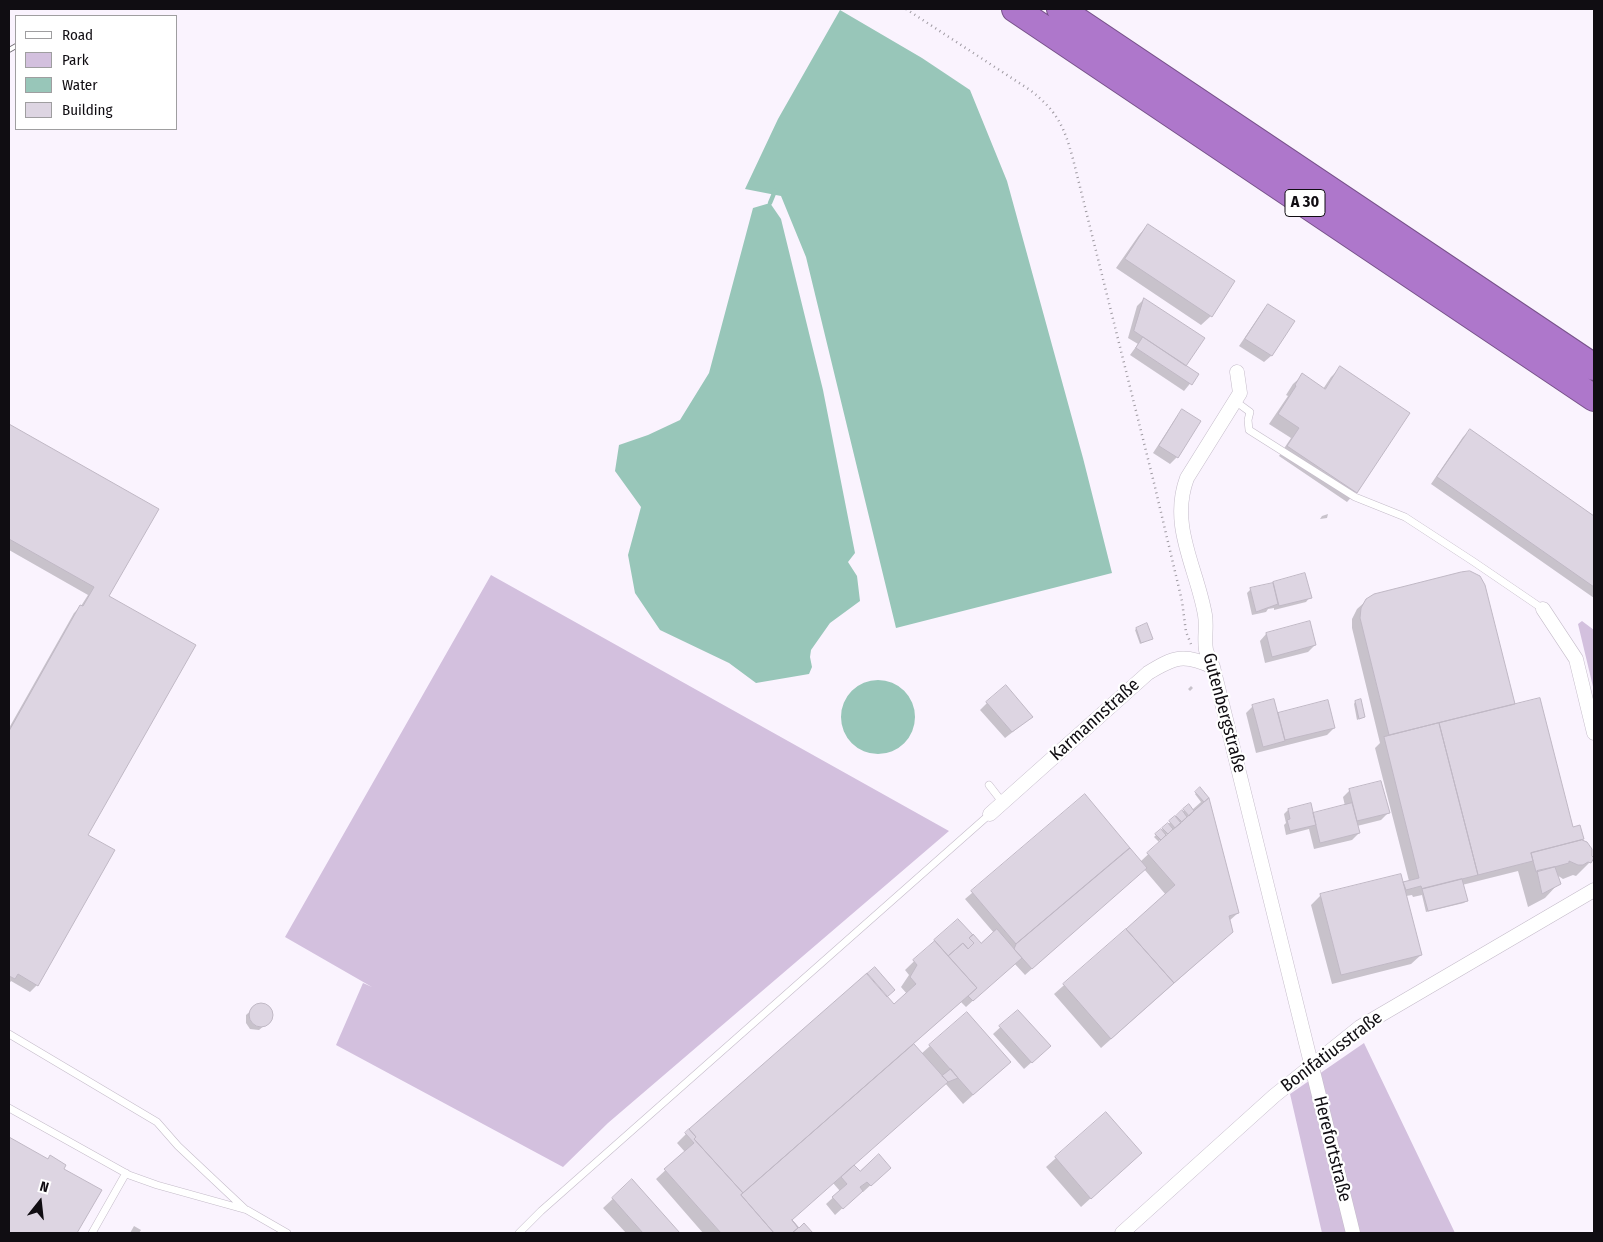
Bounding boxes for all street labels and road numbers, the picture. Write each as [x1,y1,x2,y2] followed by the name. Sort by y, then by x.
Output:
[1285,190,1325,217] road number: A 30
[1198,651,1250,775] street label: Gutenbergstraße
[1046,674,1144,766] street label: Karmannstraße
[1277,1007,1387,1097] street label: Bonifatiusstraße
[1308,1094,1356,1204] street label: Herefortstraße

